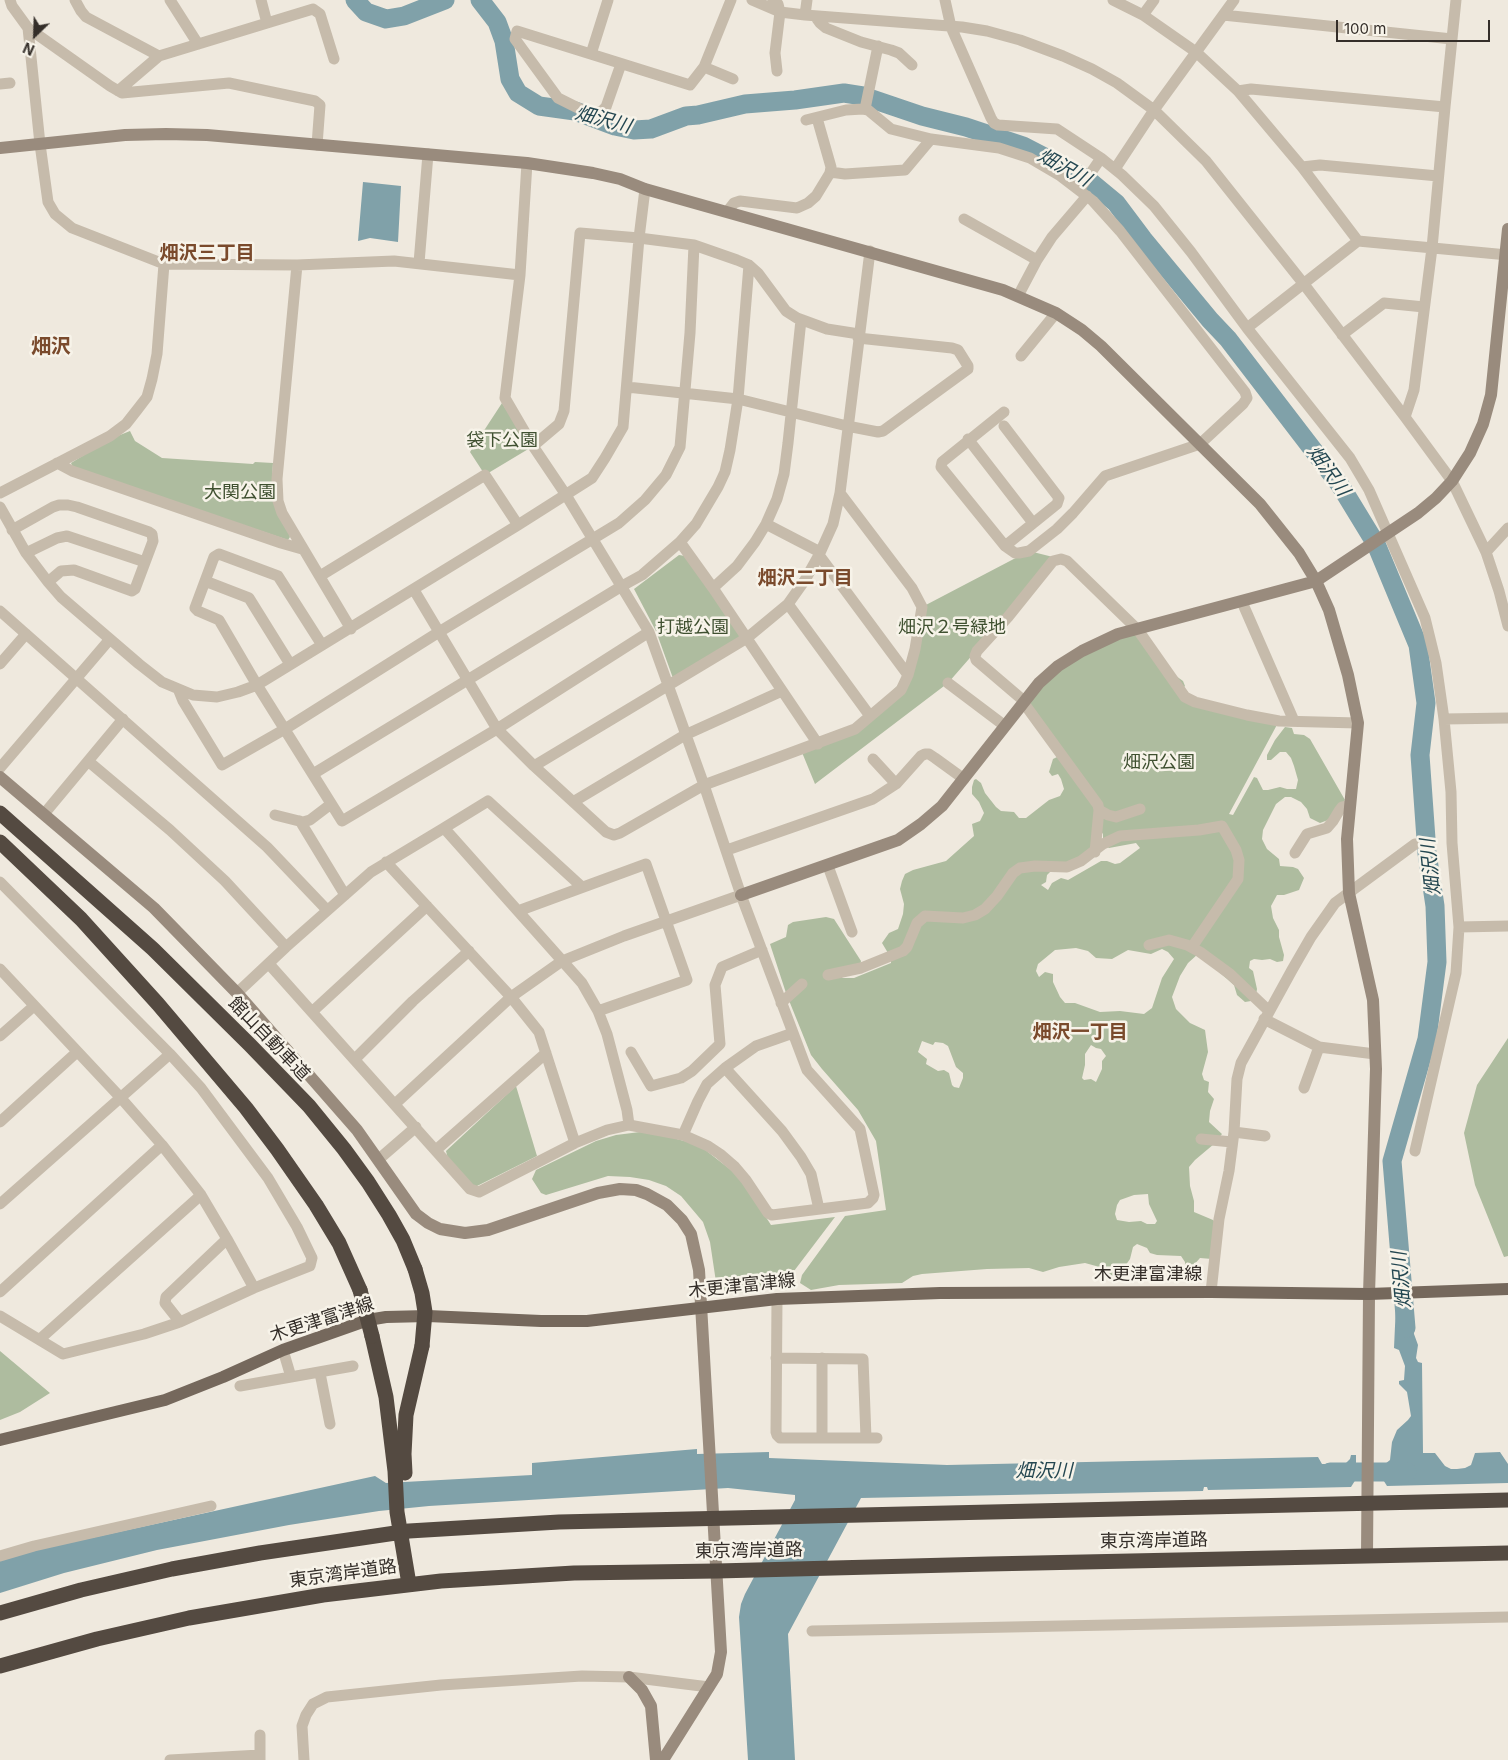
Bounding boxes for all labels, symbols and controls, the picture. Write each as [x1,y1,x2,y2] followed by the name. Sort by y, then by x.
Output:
[10,10,60,60] north arrow
[1338,10,1492,42] scale bar
[1344,19,1386,38] text: 100 m
[20,39,37,59] text: N
[573,102,633,138] water label: 畑沢川
[1034,144,1094,192] water label: 畑沢川
[160,242,254,264] district label: 畑沢三丁目
[31,335,71,359] district label: 畑沢
[466,430,538,452] park label: 袋下公園
[1302,441,1354,501] water label: 畑沢川
[204,482,276,504] park label: 大関公園
[758,567,852,589] district label: 畑沢二丁目
[657,617,729,639] park label: 打越公園
[898,617,1006,639] park label: 畑沢２号緑地
[1123,752,1195,774] park label: 畑沢公園
[1417,837,1445,897] water label: 畑沢川
[224,993,314,1085] street label: 館山自動車道
[1033,1021,1127,1043] district label: 畑沢一丁目
[1388,1251,1416,1309] water label: 畑沢川
[1094,1264,1202,1286] street label: 木更津富津線
[687,1270,797,1302] street label: 木更津富津線
[267,1293,377,1347] street label: 木更津富津線
[1016,1460,1072,1482] water label: 畑沢川
[1100,1529,1208,1553] street label: 東京湾岸道路
[695,1539,803,1563] street label: 東京湾岸道路
[288,1556,398,1592] street label: 東京湾岸道路

